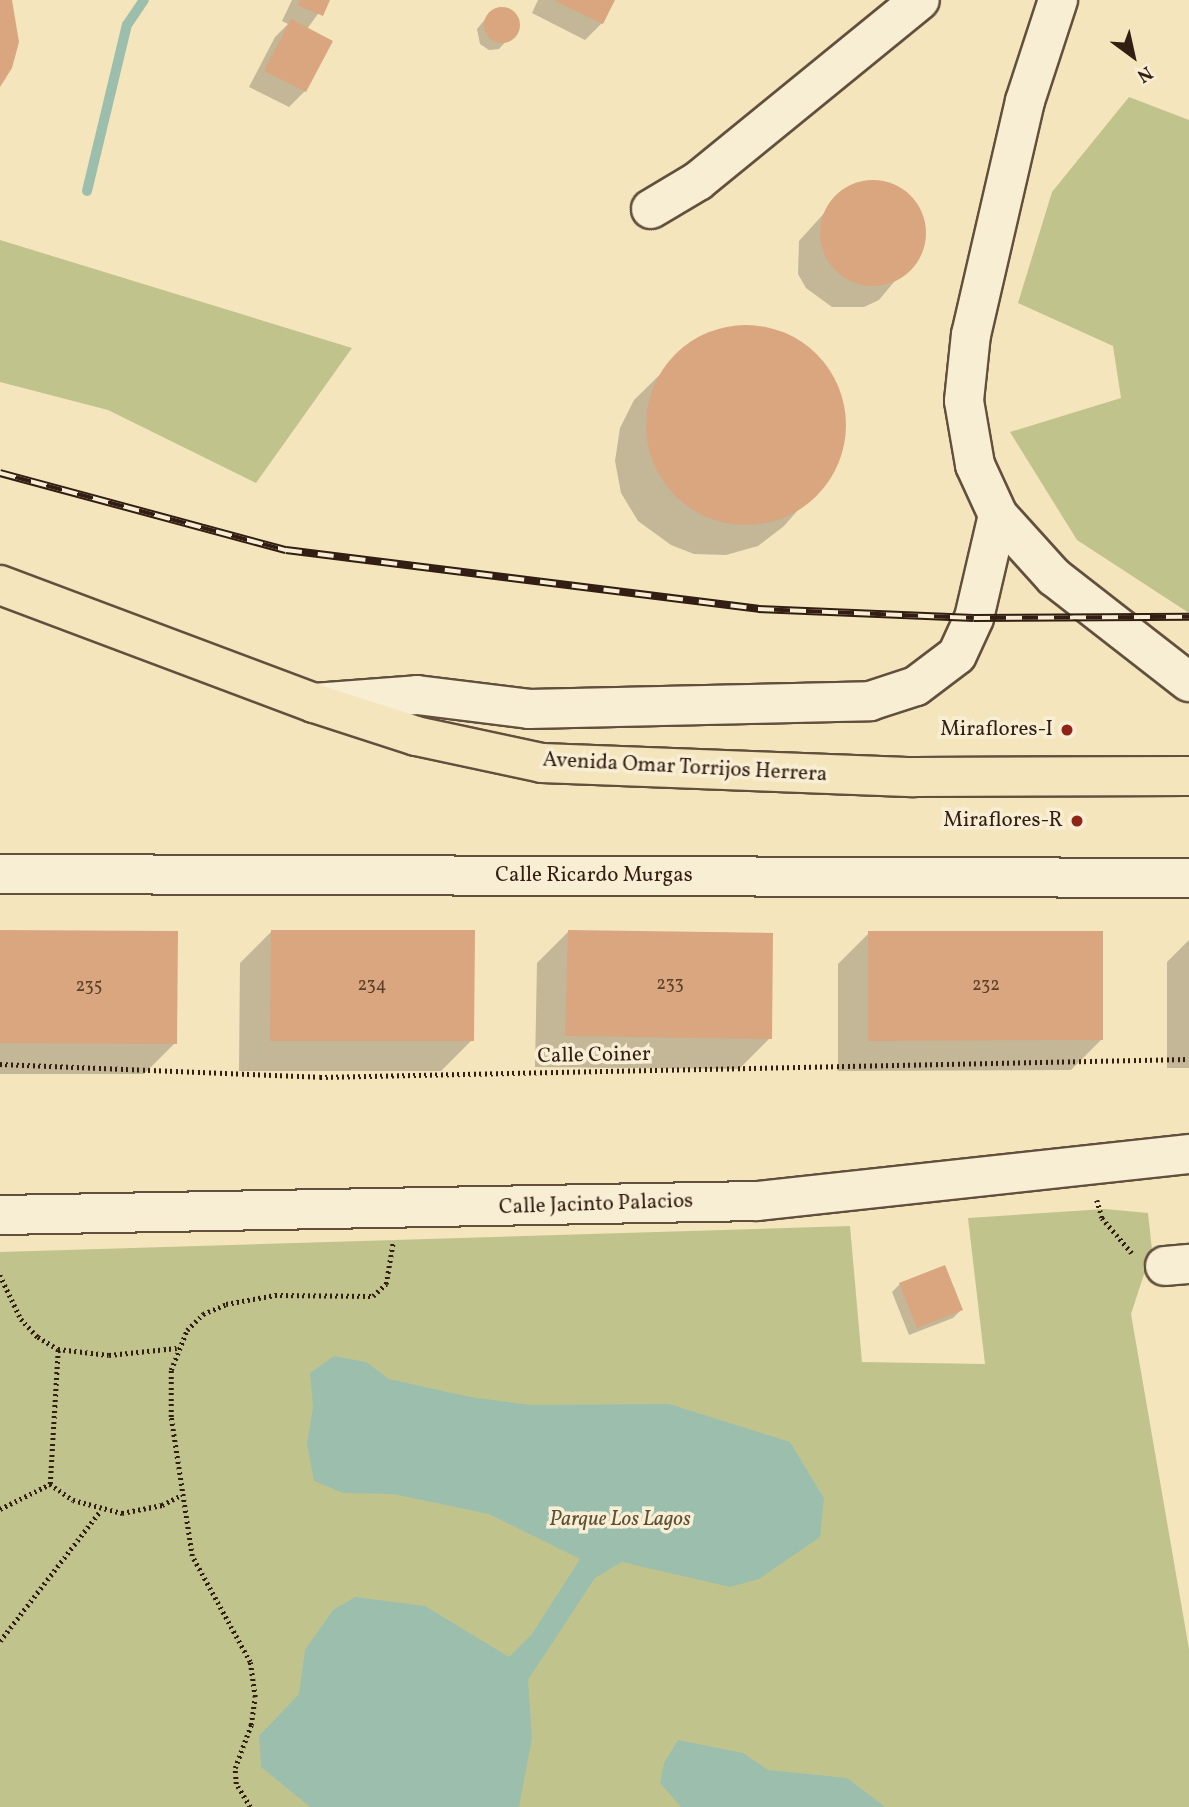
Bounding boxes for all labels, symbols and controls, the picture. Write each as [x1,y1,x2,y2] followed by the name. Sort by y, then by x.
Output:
[1098,21,1168,91] north arrow
[1132,59,1157,88] text: N
[940,717,1053,743] place label: Miraflores-I
[1059,722,1075,738] marker: Miraflores-I
[542,748,828,788] street label: Avenida Omar Torrijos Herrera
[943,808,1063,834] place label: Miraflores-R
[1069,813,1085,829] marker: Miraflores-R
[495,863,693,889] street label: Calle Ricardo Murgas
[656,974,684,996] house number: 233
[357,975,387,997] house number: 234
[972,975,1000,997] house number: 232
[75,976,103,998] house number: 235
[537,1042,651,1070] street label: Calle Coiner
[498,1189,694,1221] street label: Calle Jacinto Palacios
[549,1507,691,1533] park label: Parque Los Lagos

